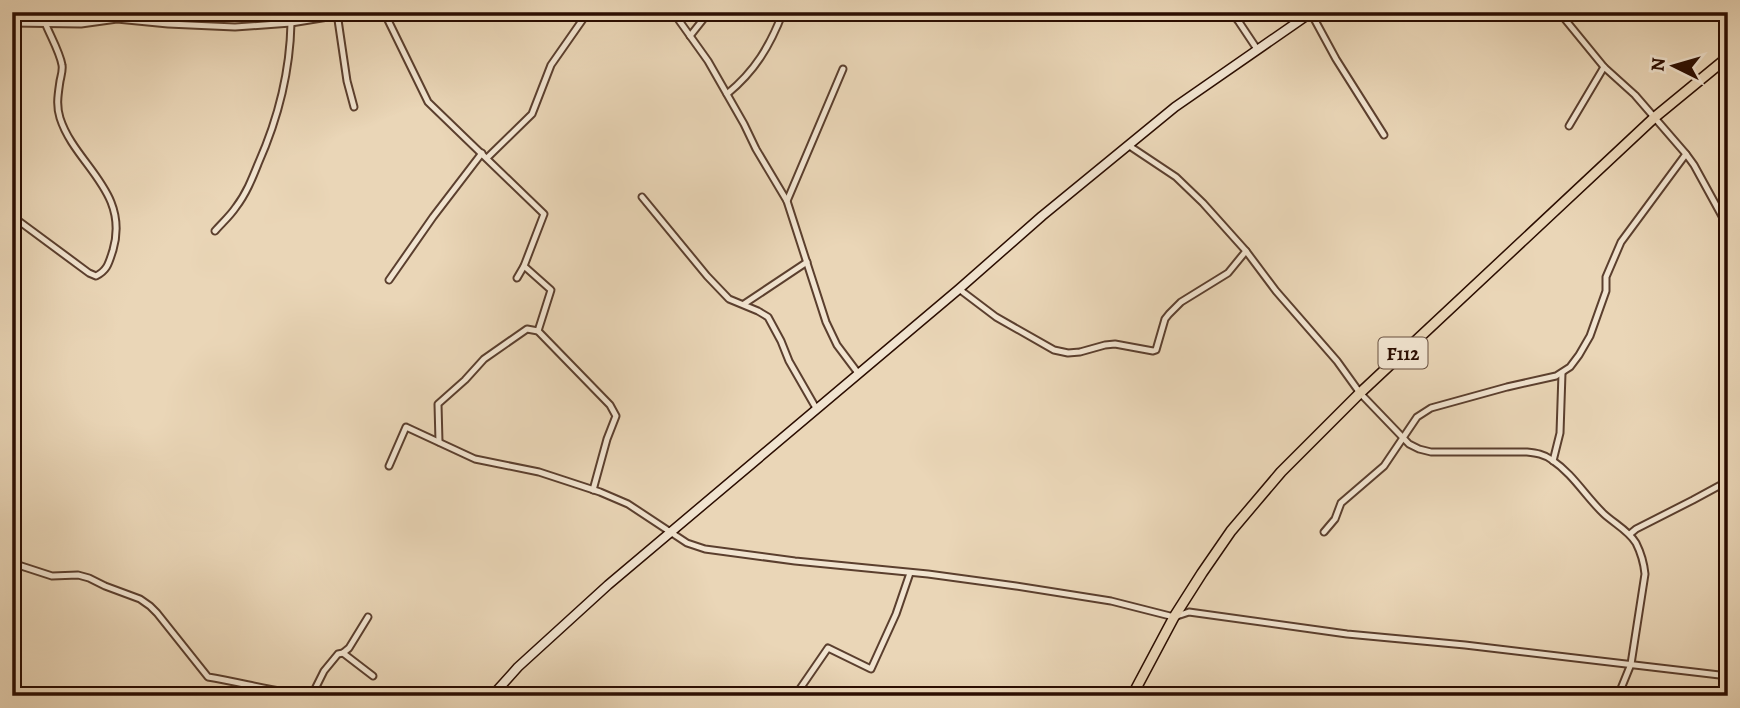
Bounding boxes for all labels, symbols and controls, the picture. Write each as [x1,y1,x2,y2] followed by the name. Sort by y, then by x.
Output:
[1638,32,1708,102] north arrow
[1645,56,1672,73] text: N
[1378,338,1428,368] road number: F112

